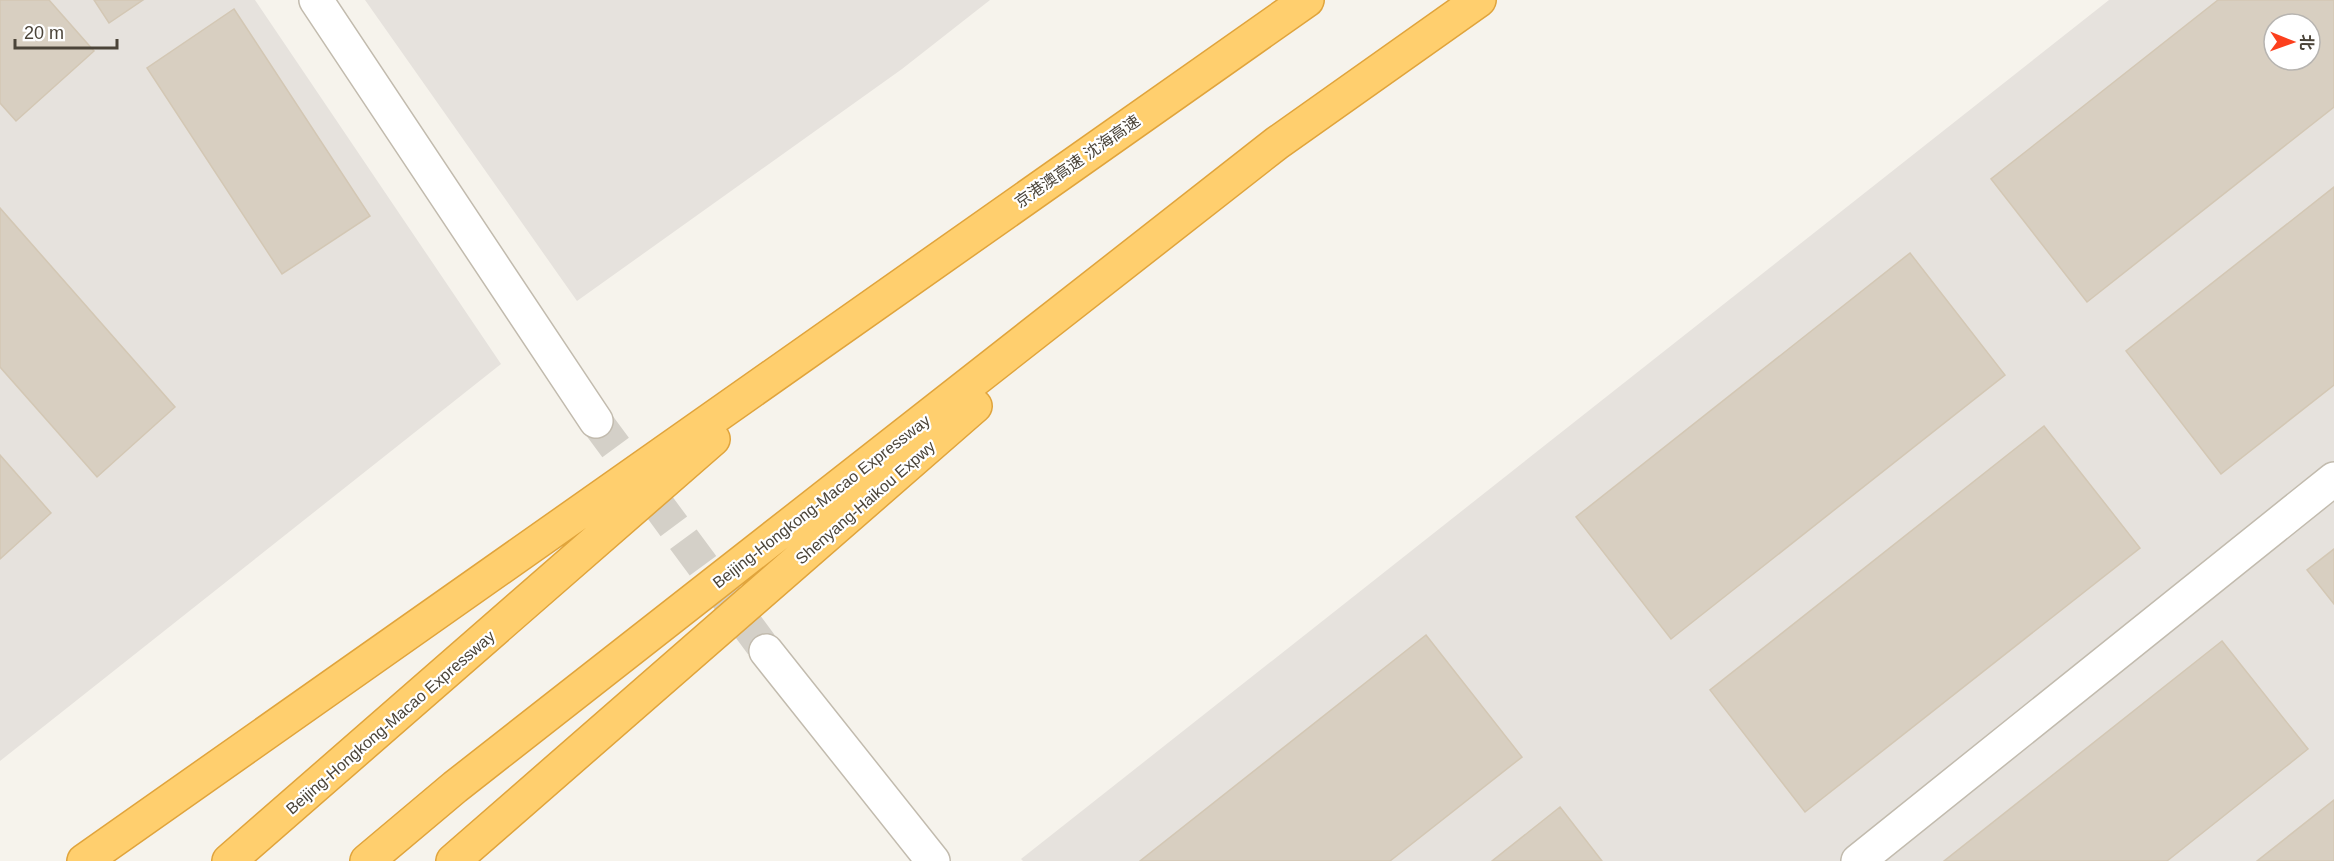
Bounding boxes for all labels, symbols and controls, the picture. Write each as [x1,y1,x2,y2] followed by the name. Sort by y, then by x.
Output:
[15,12,117,50] scale bar
[2262,12,2322,72] north arrow
[24,23,64,43] text: 20 m
[2298,34,2315,50] text: 北
[1012,112,1143,211] street label: 京港澳高速 沈海高速
[710,411,933,591] street label: Beijing-Hongkong-Macao Expressway
[792,437,938,567] street label: Shenyang-Haikou Expwy
[283,627,498,817] street label: Beijing-Hongkong-Macao Expressway

